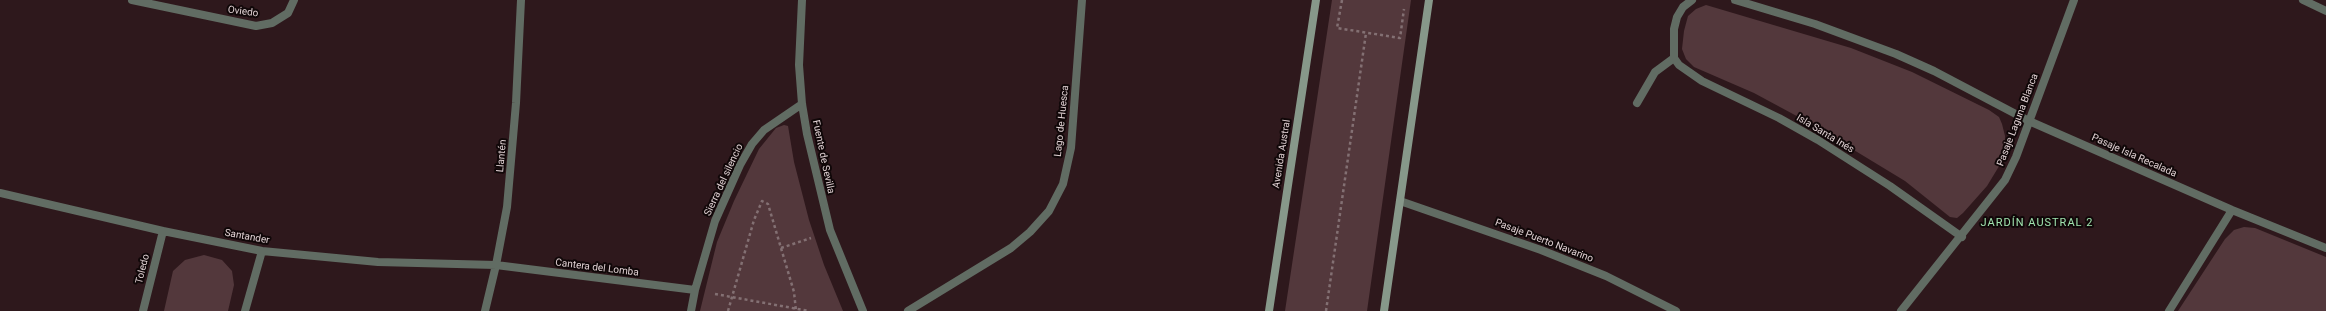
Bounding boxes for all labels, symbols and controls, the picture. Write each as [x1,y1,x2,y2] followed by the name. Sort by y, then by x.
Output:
[227,4,259,20] street label: Oviedo
[1995,72,2041,168] street label: Pasaje Laguna Blanca
[1052,85,1072,157] street label: Lago de Huesca
[1794,112,1856,156] street label: Isla Santa Inés
[809,119,837,195] street label: Fuente de Sevilla
[1271,119,1293,189] street label: Avenida Austral
[2090,132,2178,180] street label: Pasaje Isla Recalada
[495,139,509,173] street label: Llantén
[702,142,746,218] street label: Sierra del silencio
[1981,216,2093,230] district label: JARDÍN AUSTRAL 2
[1493,217,1595,265] street label: Pasaje Puerto Navarino
[224,227,270,247] street label: Santander
[134,253,152,285] street label: Toledo
[555,257,639,279] street label: Cantera del Lomba

